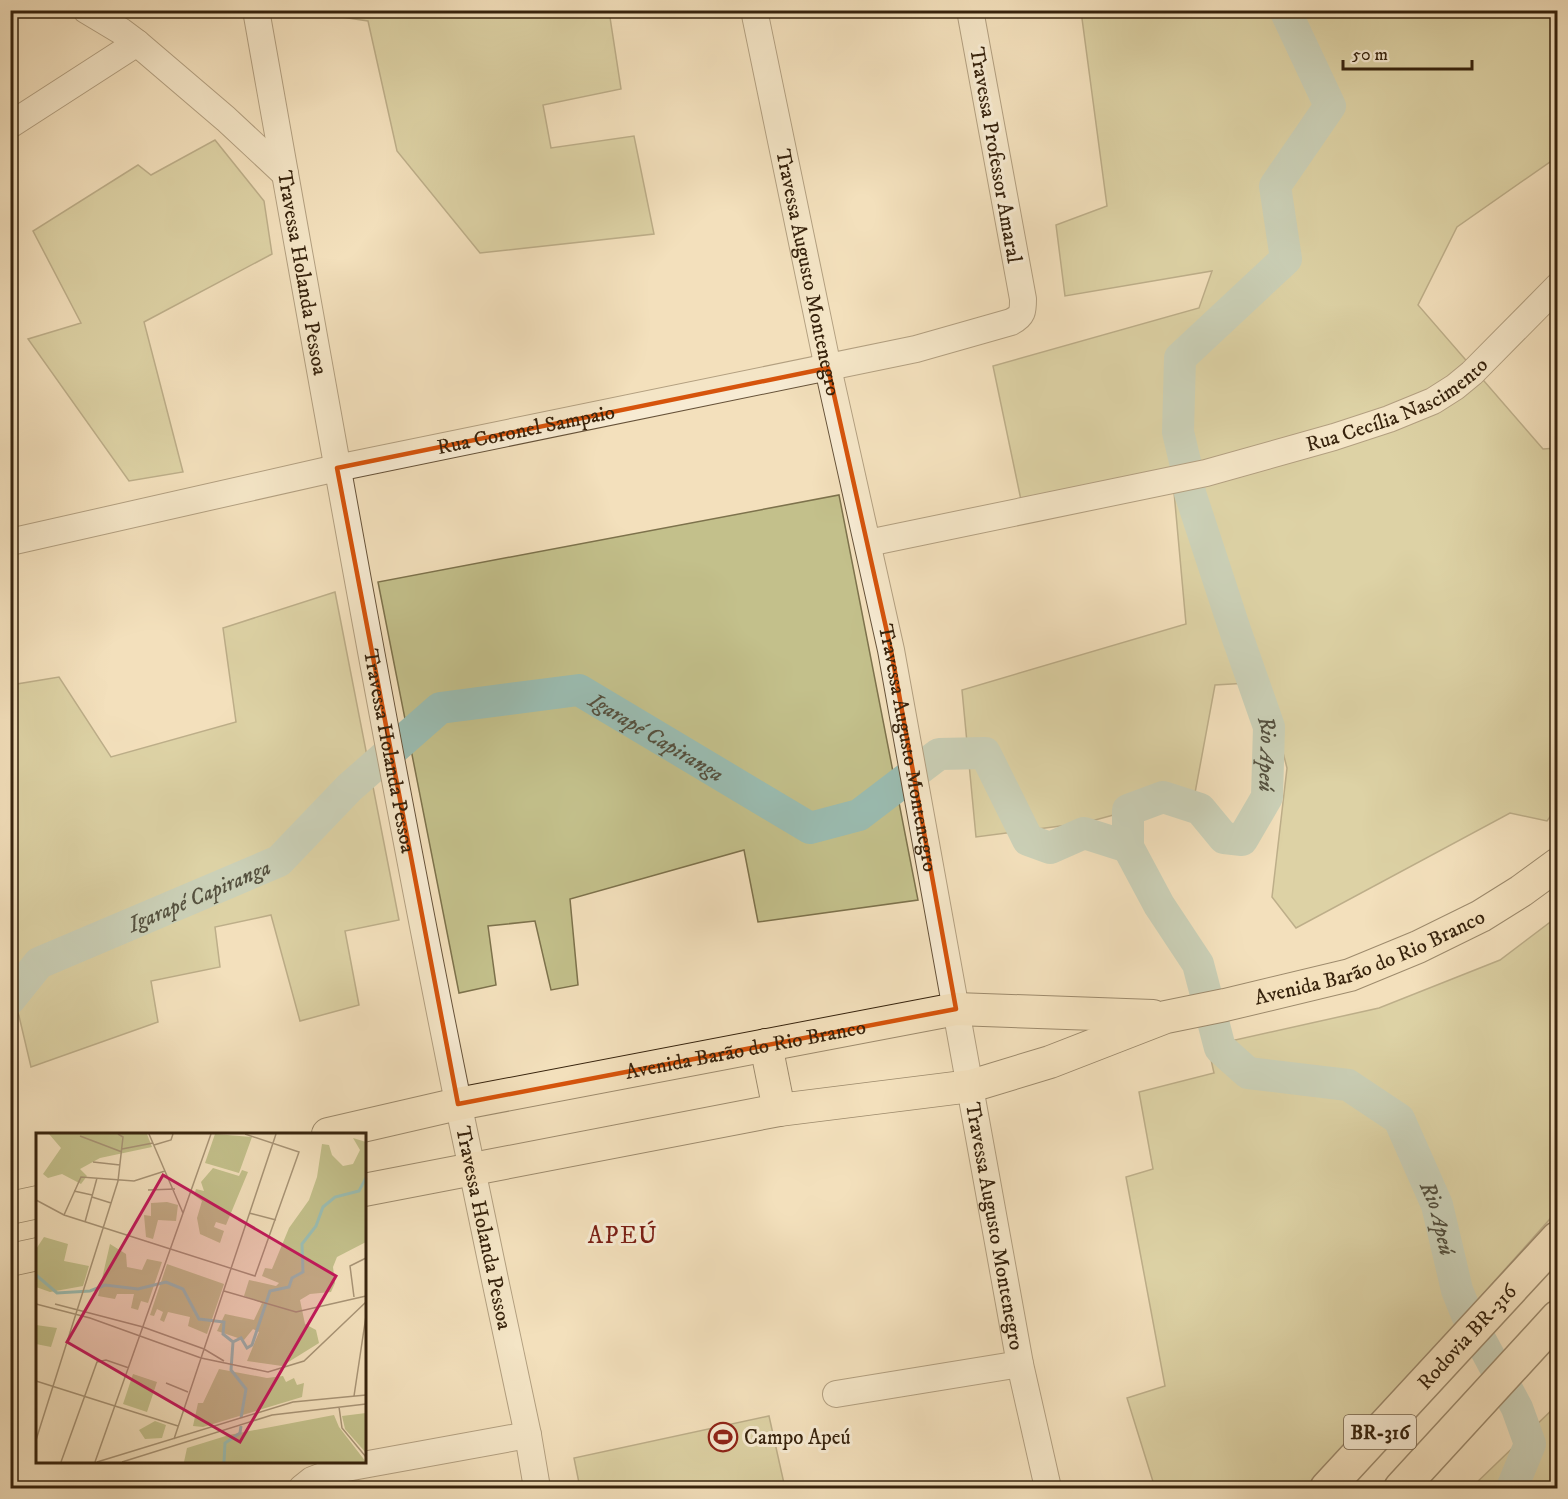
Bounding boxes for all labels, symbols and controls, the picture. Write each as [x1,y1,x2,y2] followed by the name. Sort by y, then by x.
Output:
[1343,33,1472,71] scale bar
[1352,44,1388,66] text: 50 m
[963,45,1027,266] street label: Travessa Professor Amaral
[769,147,846,399] street label: Travessa Augusto Montenegro
[271,169,333,377] street label: Travessa Holanda Pessoa
[1303,352,1494,458] street label: Rua Cecília Nascimento
[435,399,617,461] street label: Rua Coronel Sampaio
[872,622,943,874] street label: Travessa Augusto Montenegro
[357,647,421,856] street label: Travessa Holanda Pessoa
[582,686,728,788] water label: Igarapé Capiranga
[1251,711,1282,793] water label: Rio Apeú
[122,854,275,939] water label: Igarapé Capiranga
[1252,904,1489,1011] street label: Avenida Barão do Rio Branco
[623,1014,868,1086] street label: Avenida Barão do Rio Branco
[959,1100,1029,1352] street label: Travessa Augusto Montenegro
[449,1124,517,1332] street label: Travessa Holanda Pessoa
[36,1133,366,1463] inset map
[1413,1176,1461,1259] water label: Rio Apeú
[588,1220,658,1251] district label: APEÚ
[1412,1278,1524,1396] street label: Rodovia BR-316
[1344,1415,1416,1449] road number: BR-316
[707,1421,739,1453] sports icon: Campo Apeú
[744,1425,851,1451] place label: Campo Apeú

